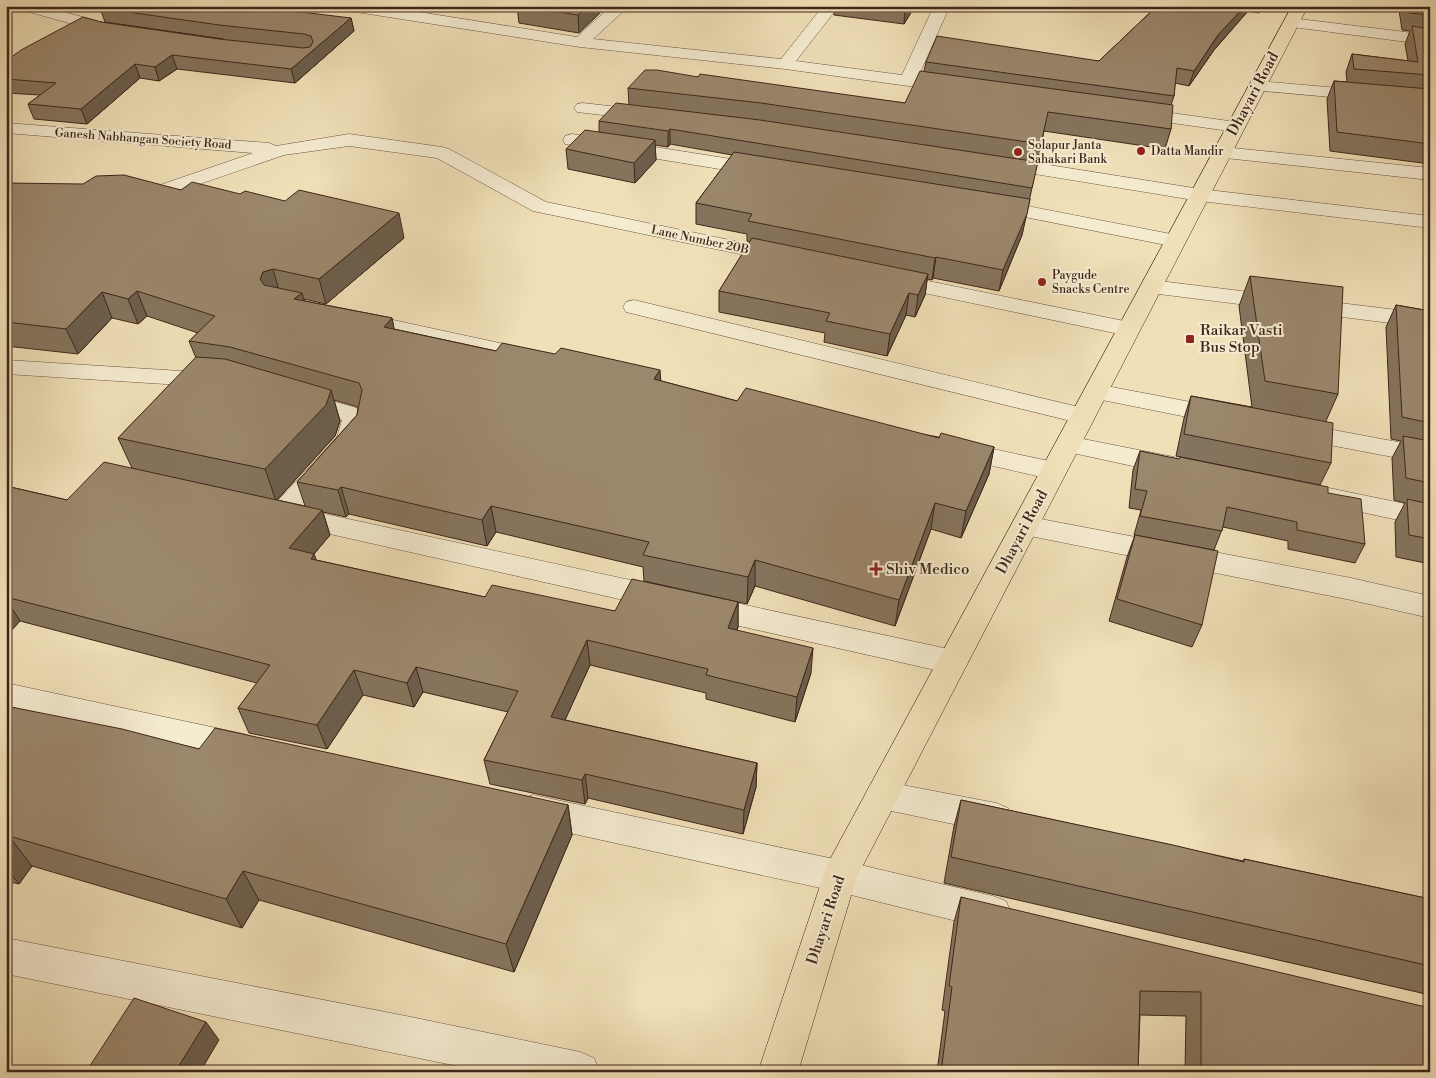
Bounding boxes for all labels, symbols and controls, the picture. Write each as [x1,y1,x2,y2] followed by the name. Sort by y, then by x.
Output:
[1223,48,1283,139] street label: Dhayari Road
[54,125,232,153] street label: Ganesh Nabhangan Society Road
[1028,138,1107,167] place label: Solapur Janta Sahakari Bank
[1151,144,1223,159] place label: Datta Mandir
[1135,145,1147,157] marker: Datta Mandir
[1012,146,1024,158] marker: Solapur Janta Sahakari Bank
[650,222,750,258] street label: Lane Number 20B
[1052,268,1130,297] place label: Paygude Snacks Centre
[1036,276,1048,288] marker: Paygude Snacks Centre
[1199,321,1283,357] place label: Raikar Vasti Bus Stop
[1184,333,1196,345] marker: Raikar Vasti Bus Stop
[992,486,1052,577] street label: Dhayari Road
[886,560,969,579] place label: Shiv Medico
[870,563,882,575] marker: Shiv Medico
[803,873,849,967] street label: Dhayari Road

